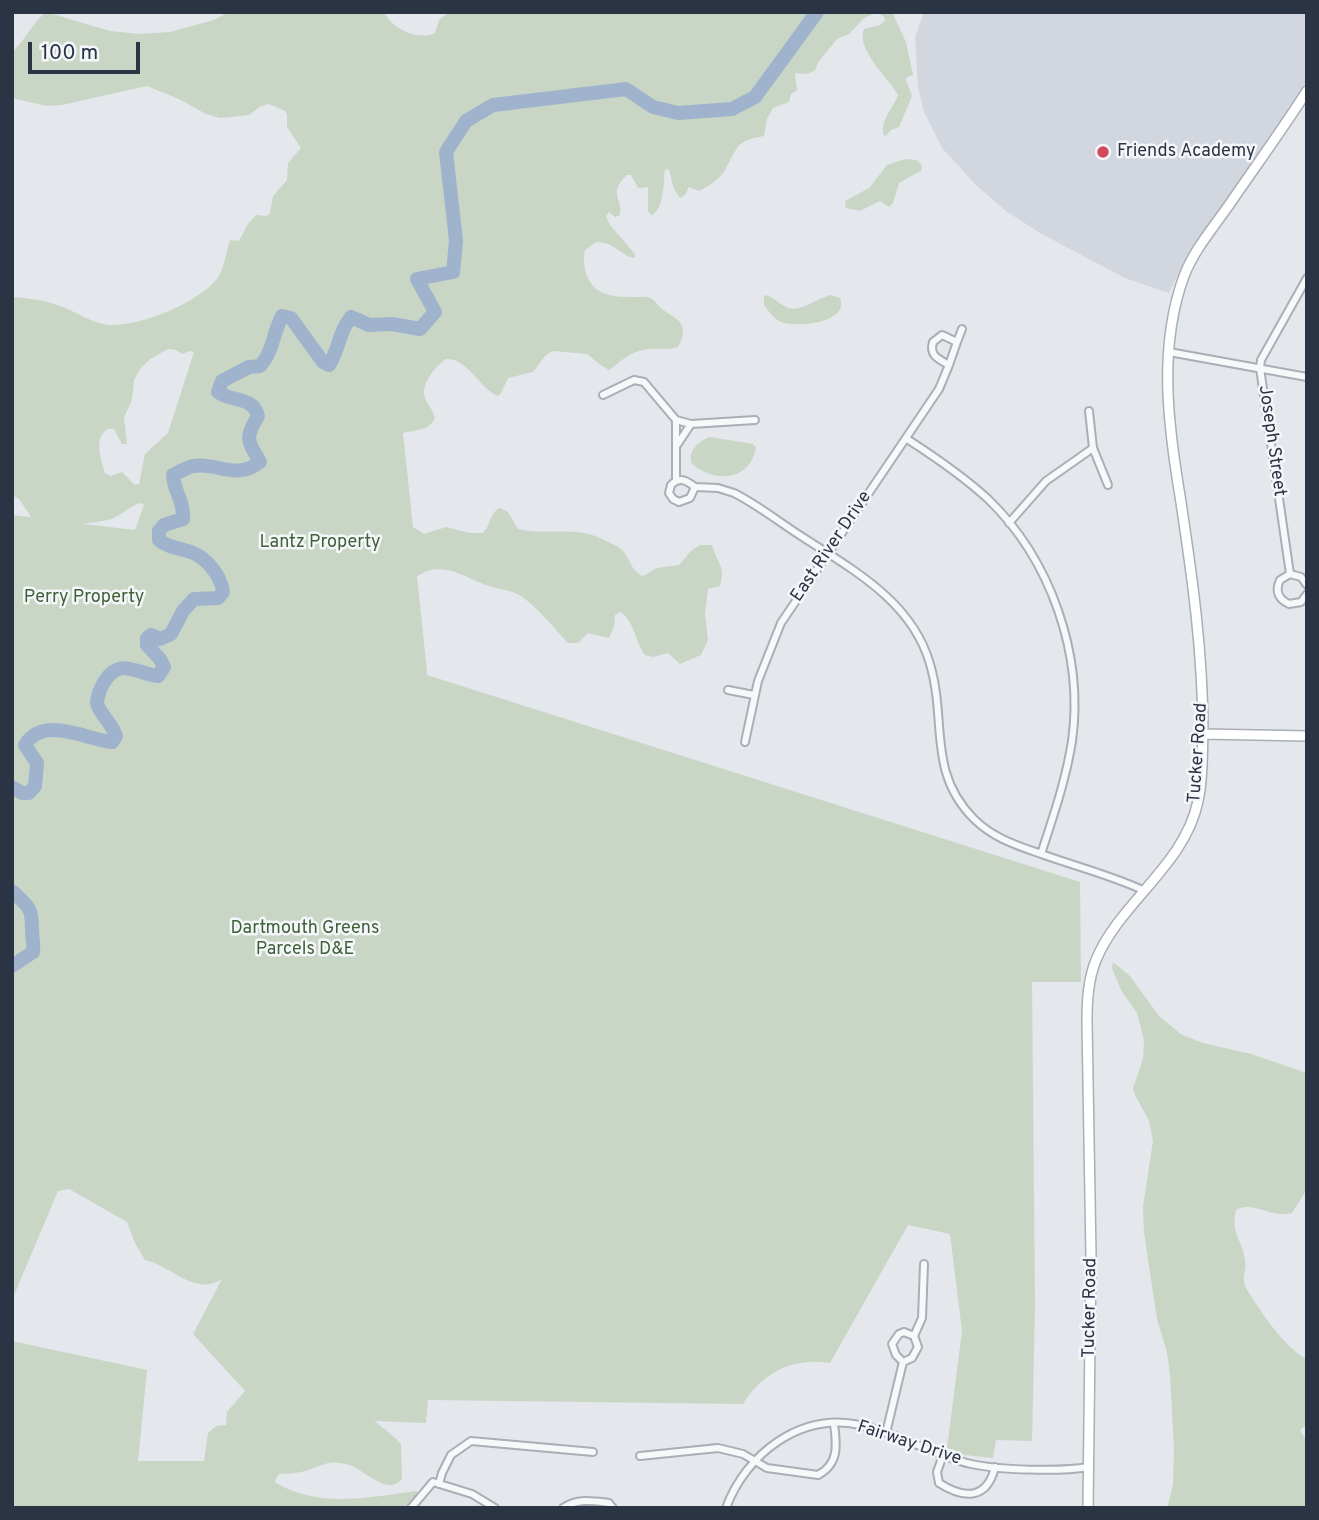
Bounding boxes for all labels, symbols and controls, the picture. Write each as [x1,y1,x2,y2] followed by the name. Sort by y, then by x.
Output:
[32,28,144,72] scale bar
[41,40,98,67] text: 100 m
[1117,141,1256,163] place label: Friends Academy
[1095,144,1111,160] marker: Friends Academy
[1253,384,1289,498] street label: Joseph Street
[787,488,877,606] street label: East River Drive
[259,532,381,554] park label: Lantz Property
[24,587,144,609] park label: Perry Property
[1185,702,1213,804] street label: Tucker Road
[231,918,379,960] park label: Dartmouth Greens Parcels D&E
[1079,1258,1103,1358] street label: Tucker Road
[854,1417,964,1471] street label: Fairway Drive

